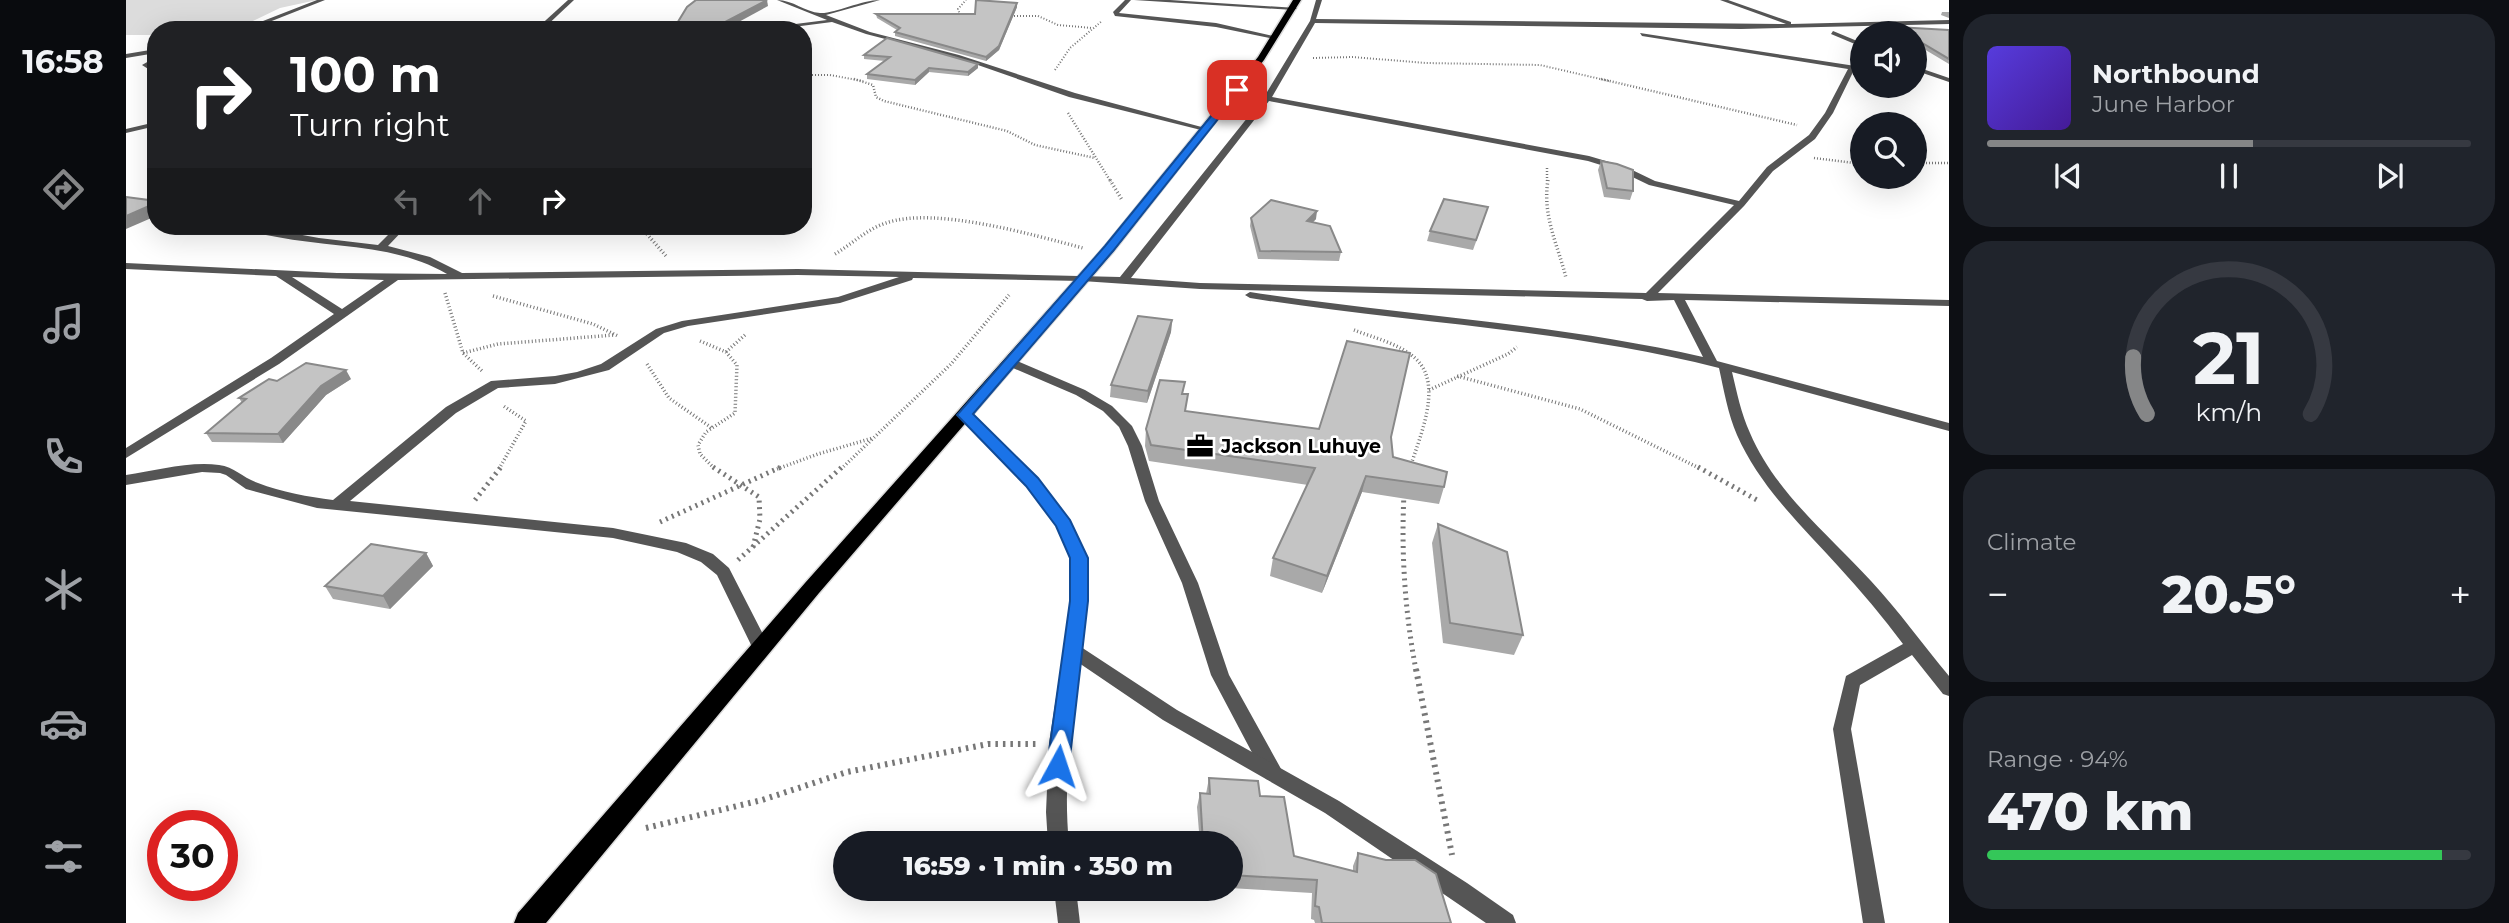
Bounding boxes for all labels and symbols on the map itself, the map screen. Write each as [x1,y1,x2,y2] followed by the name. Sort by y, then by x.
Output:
[1207,60,1267,120] pin
[1185,431,1215,461] office icon: Jackson Luhuye
[1220,435,1381,458] place label: Jackson Luhuye
[1021,729,1095,803] position arrow
[147,810,238,901] speed limit sign: 30

